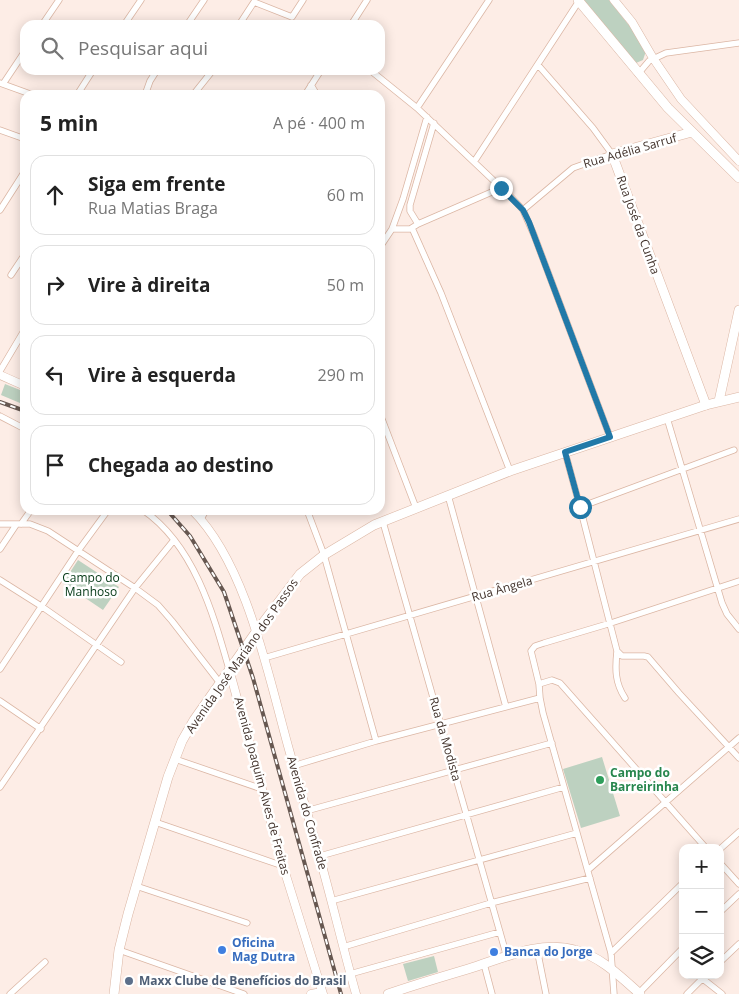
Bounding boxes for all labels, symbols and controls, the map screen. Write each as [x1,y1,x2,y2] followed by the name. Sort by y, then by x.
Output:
[20,20,385,75] search box
[38,34,66,62] icon: search
[78,35,208,61] text: Pesquisar aqui
[40,109,98,137] text: 5 min
[273,112,365,134] text: A pé · 400 m
[581,129,680,172] street label: Rua Adélia Sarruf
[88,171,225,197] text: Siga em frente
[613,173,664,277] street label: Rua José da Cunha
[490,177,513,200] route end
[41,181,69,209] icon: ahead
[327,184,364,206] text: 60 m
[88,197,218,219] text: Rua Matias Braga
[41,271,69,299] icon: right
[88,272,211,298] text: Vire à direita
[327,274,364,296] text: 50 m
[41,361,69,389] icon: left
[88,362,236,388] text: Vire à esquerda
[318,364,364,386] text: 290 m
[41,451,69,479] icon: arrive
[88,452,274,478] text: Chegada ao destino
[569,496,592,519] route start
[62,569,120,600] park label: Campo do Manhoso
[470,572,534,605] street label: Rua Ângela
[181,575,302,736] street label: Avenida José Mariano dos Passos
[230,695,295,877] street label: Avenida Joaquim Alves de Freitas
[425,695,466,783] street label: Rua da Modista
[283,754,332,872] street label: Avenida do Confrade
[610,764,679,795] place label: Campo do Barreirinha
[594,774,606,786] marker: Campo do Barreirinha
[679,844,724,979] map controls
[679,844,724,889] button: +
[679,889,724,934] button: −
[232,934,295,965] place label: Oficina Mag Dutra
[679,934,724,979] button: layers
[504,943,593,960] place label: Banca do Jorge
[216,944,228,956] marker: Oficina Mag Dutra
[488,946,500,958] marker: Banca do Jorge
[139,972,346,989] place label: Maxx Clube de Benefícios do Brasil
[123,975,135,987] marker: Maxx Clube de Benefícios do Brasil

